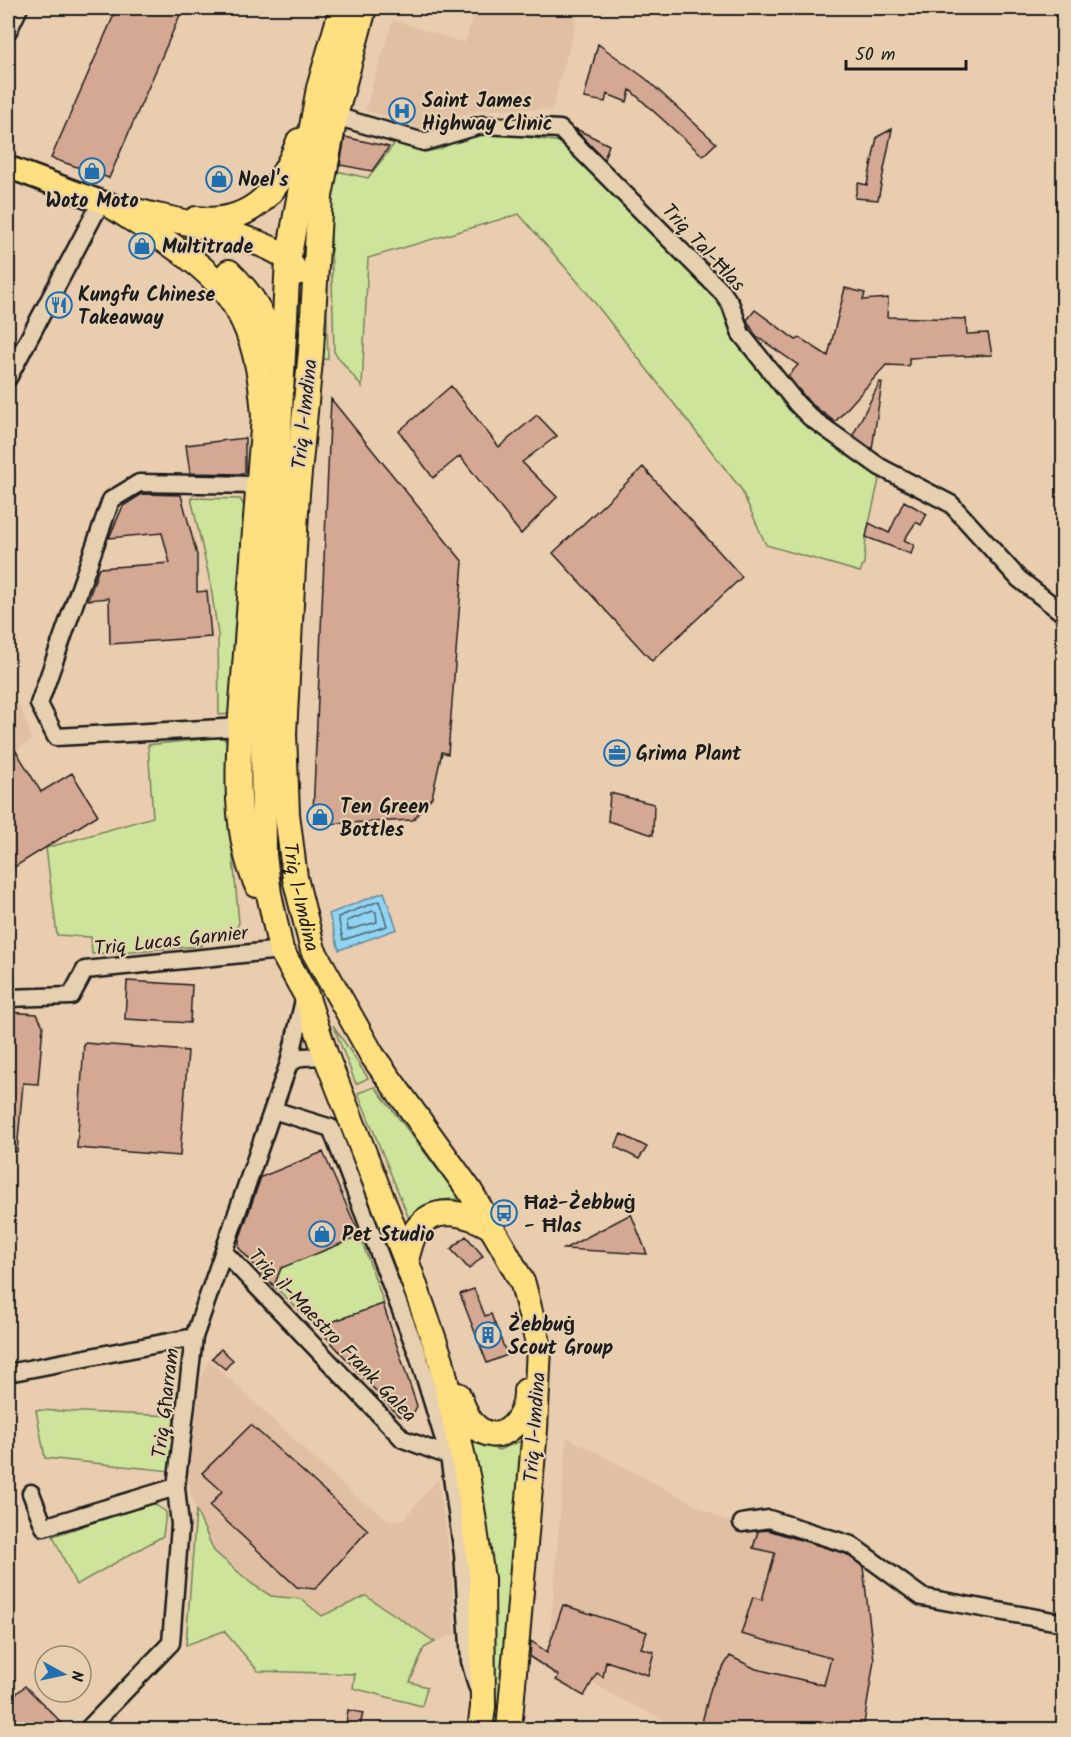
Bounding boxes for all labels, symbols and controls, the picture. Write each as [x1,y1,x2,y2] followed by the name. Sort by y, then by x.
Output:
[846,33,966,71] scale bar
[855,41,895,70] text: 50 m
[422,86,553,141] place label: Saint James Highway Clinic
[387,96,417,126] hospital icon: Saint James Highway Clinic
[77,156,107,186] shop icon: Woto Moto
[204,164,234,194] shop icon: Noel's
[238,165,289,197] place label: Noel's
[45,186,139,218] place label: Woto Moto
[653,197,752,300] street label: Triq Tal-Ħlas
[127,231,157,261] shop icon: Multitrade
[162,232,254,264] place label: Multitrade
[78,280,216,335] place label: Kungfu Chinese Takeaway
[44,290,74,320] restaurant icon: Kungfu Chinese Takeaway
[284,358,328,471] street label: Triq l-Imdina
[602,738,632,768] office icon: Grima Plant
[636,739,742,771] place label: Grima Plant
[340,792,429,847] place label: Ten Green Bottles
[305,802,335,832] shop icon: Ten Green Bottles
[273,841,327,955] street label: Triq l-Imdina
[93,918,251,966] street label: Triq Lucas Garnier
[524,1188,636,1243] place label: Ħaż-Żebbuġ - Ħlas
[489,1198,519,1228] bus stop icon: Ħaż-Żebbuġ - Ħlas
[307,1219,337,1249] shop icon: Pet Studio
[342,1220,434,1252] place label: Pet Studio
[239,1242,424,1431] street label: Triq il-Maestro Frank Galea
[508,1310,613,1365] place label: Żebbuġ Scout Group
[473,1320,503,1350] building icon: Żebbuġ Scout Group
[144,1346,190,1460] street label: Triq Għarram
[516,1371,556,1483] street label: Triq l-Imdina
[33,1644,93,1704] north arrow
[63,1669,89,1683] text: N

